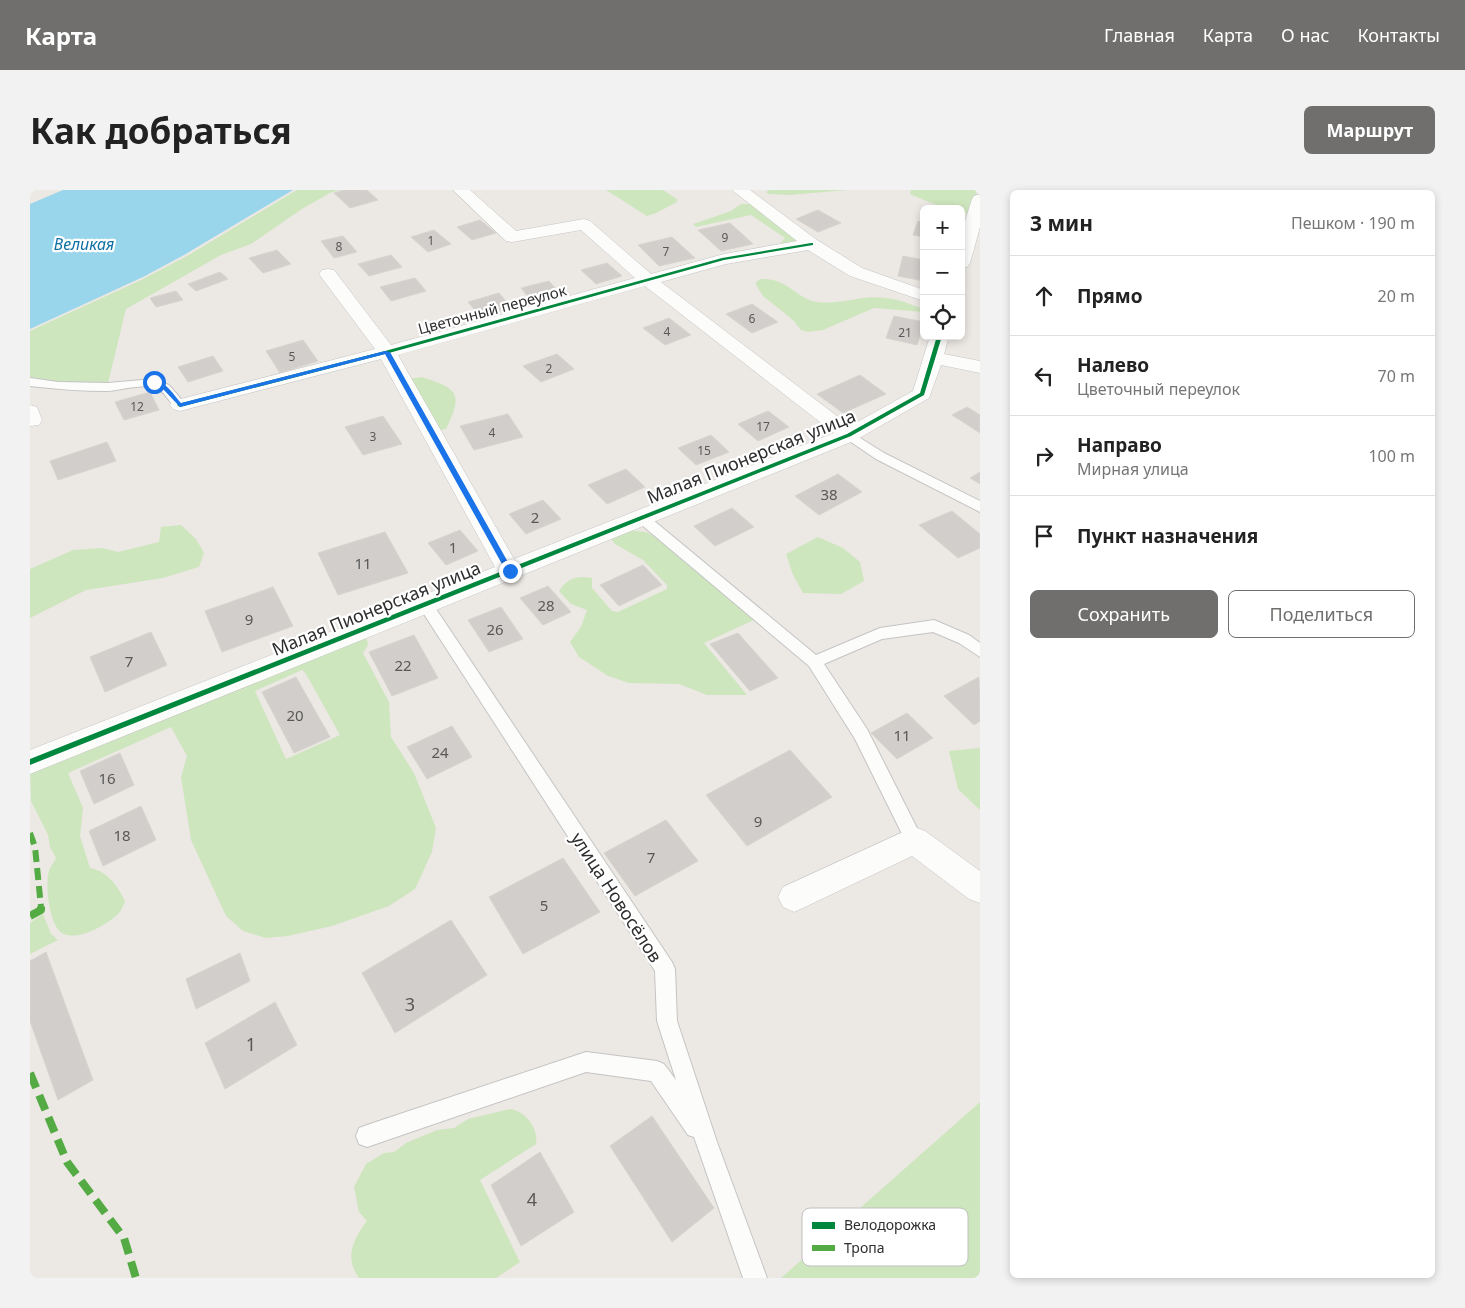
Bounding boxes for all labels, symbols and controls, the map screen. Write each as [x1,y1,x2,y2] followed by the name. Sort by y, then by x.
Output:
[25,19,97,52] text: Карта
[1104,23,1175,47] text: Главная
[1203,23,1253,47] text: Карта
[1281,23,1329,47] text: О нас
[1357,23,1440,47] text: Контакты
[1304,106,1435,154] button: Маршрут
[30,107,292,154] text: Как добраться
[920,205,965,340] map controls
[920,205,965,250] button: +
[1030,209,1093,237] text: 3 мин
[1291,212,1415,234] text: Пешком · 190 m
[722,229,729,246] house number: 9
[428,232,434,249] house number: 1
[54,233,114,255] water label: Великая
[336,238,343,255] house number: 8
[663,243,670,260] house number: 7
[920,250,965,295] button: −
[416,280,568,338] street label: Цветочный переулок
[1030,282,1058,310] icon: ahead
[1077,283,1143,309] text: Прямо
[1378,285,1415,307] text: 20 m
[920,295,965,340] button: locate
[749,310,756,327] house number: 6
[664,323,671,340] house number: 4
[898,324,912,341] house number: 21
[289,348,296,365] house number: 5
[1077,352,1149,378] text: Налево
[546,360,553,377] house number: 2
[1030,362,1058,390] icon: left
[1378,365,1415,387] text: 70 m
[143,371,166,394] route start
[1077,378,1240,400] text: Цветочный переулок
[130,398,144,415] house number: 12
[643,403,859,509] street label: Малая Пионерская улица
[756,418,770,435] house number: 17
[489,424,496,441] house number: 4
[370,428,377,445] house number: 3
[1077,432,1162,458] text: Направо
[697,442,711,459] house number: 15
[1030,442,1058,470] icon: right
[1368,445,1415,467] text: 100 m
[1077,458,1189,480] text: Мирная улица
[820,484,838,504] house number: 38
[531,507,539,527] house number: 2
[1030,522,1058,550] icon: arrive
[1077,523,1258,549] text: Пункт назначения
[449,537,457,557] house number: 1
[354,553,372,573] house number: 11
[268,555,484,661] street label: Малая Пионерская улица
[499,560,522,583] route end
[1030,590,1218,638] button: Сохранить
[1228,590,1415,638] button: Поделиться
[537,595,555,615] house number: 28
[245,609,253,629] house number: 9
[486,619,504,639] house number: 26
[125,651,133,671] house number: 7
[394,655,412,675] house number: 22
[286,705,304,725] house number: 20
[893,725,911,745] house number: 11
[431,742,449,762] house number: 24
[98,768,116,788] house number: 16
[754,811,762,831] house number: 9
[113,825,131,845] house number: 18
[566,827,668,967] street label: улица Новосёлов
[647,847,655,867] house number: 7
[540,895,548,915] house number: 5
[405,992,415,1016] house number: 3
[246,1032,256,1056] house number: 1
[527,1187,537,1211] house number: 4
[802,1208,968,1266] legend
[844,1215,936,1234] text: Велодорожка
[844,1238,884,1257] text: Тропа

